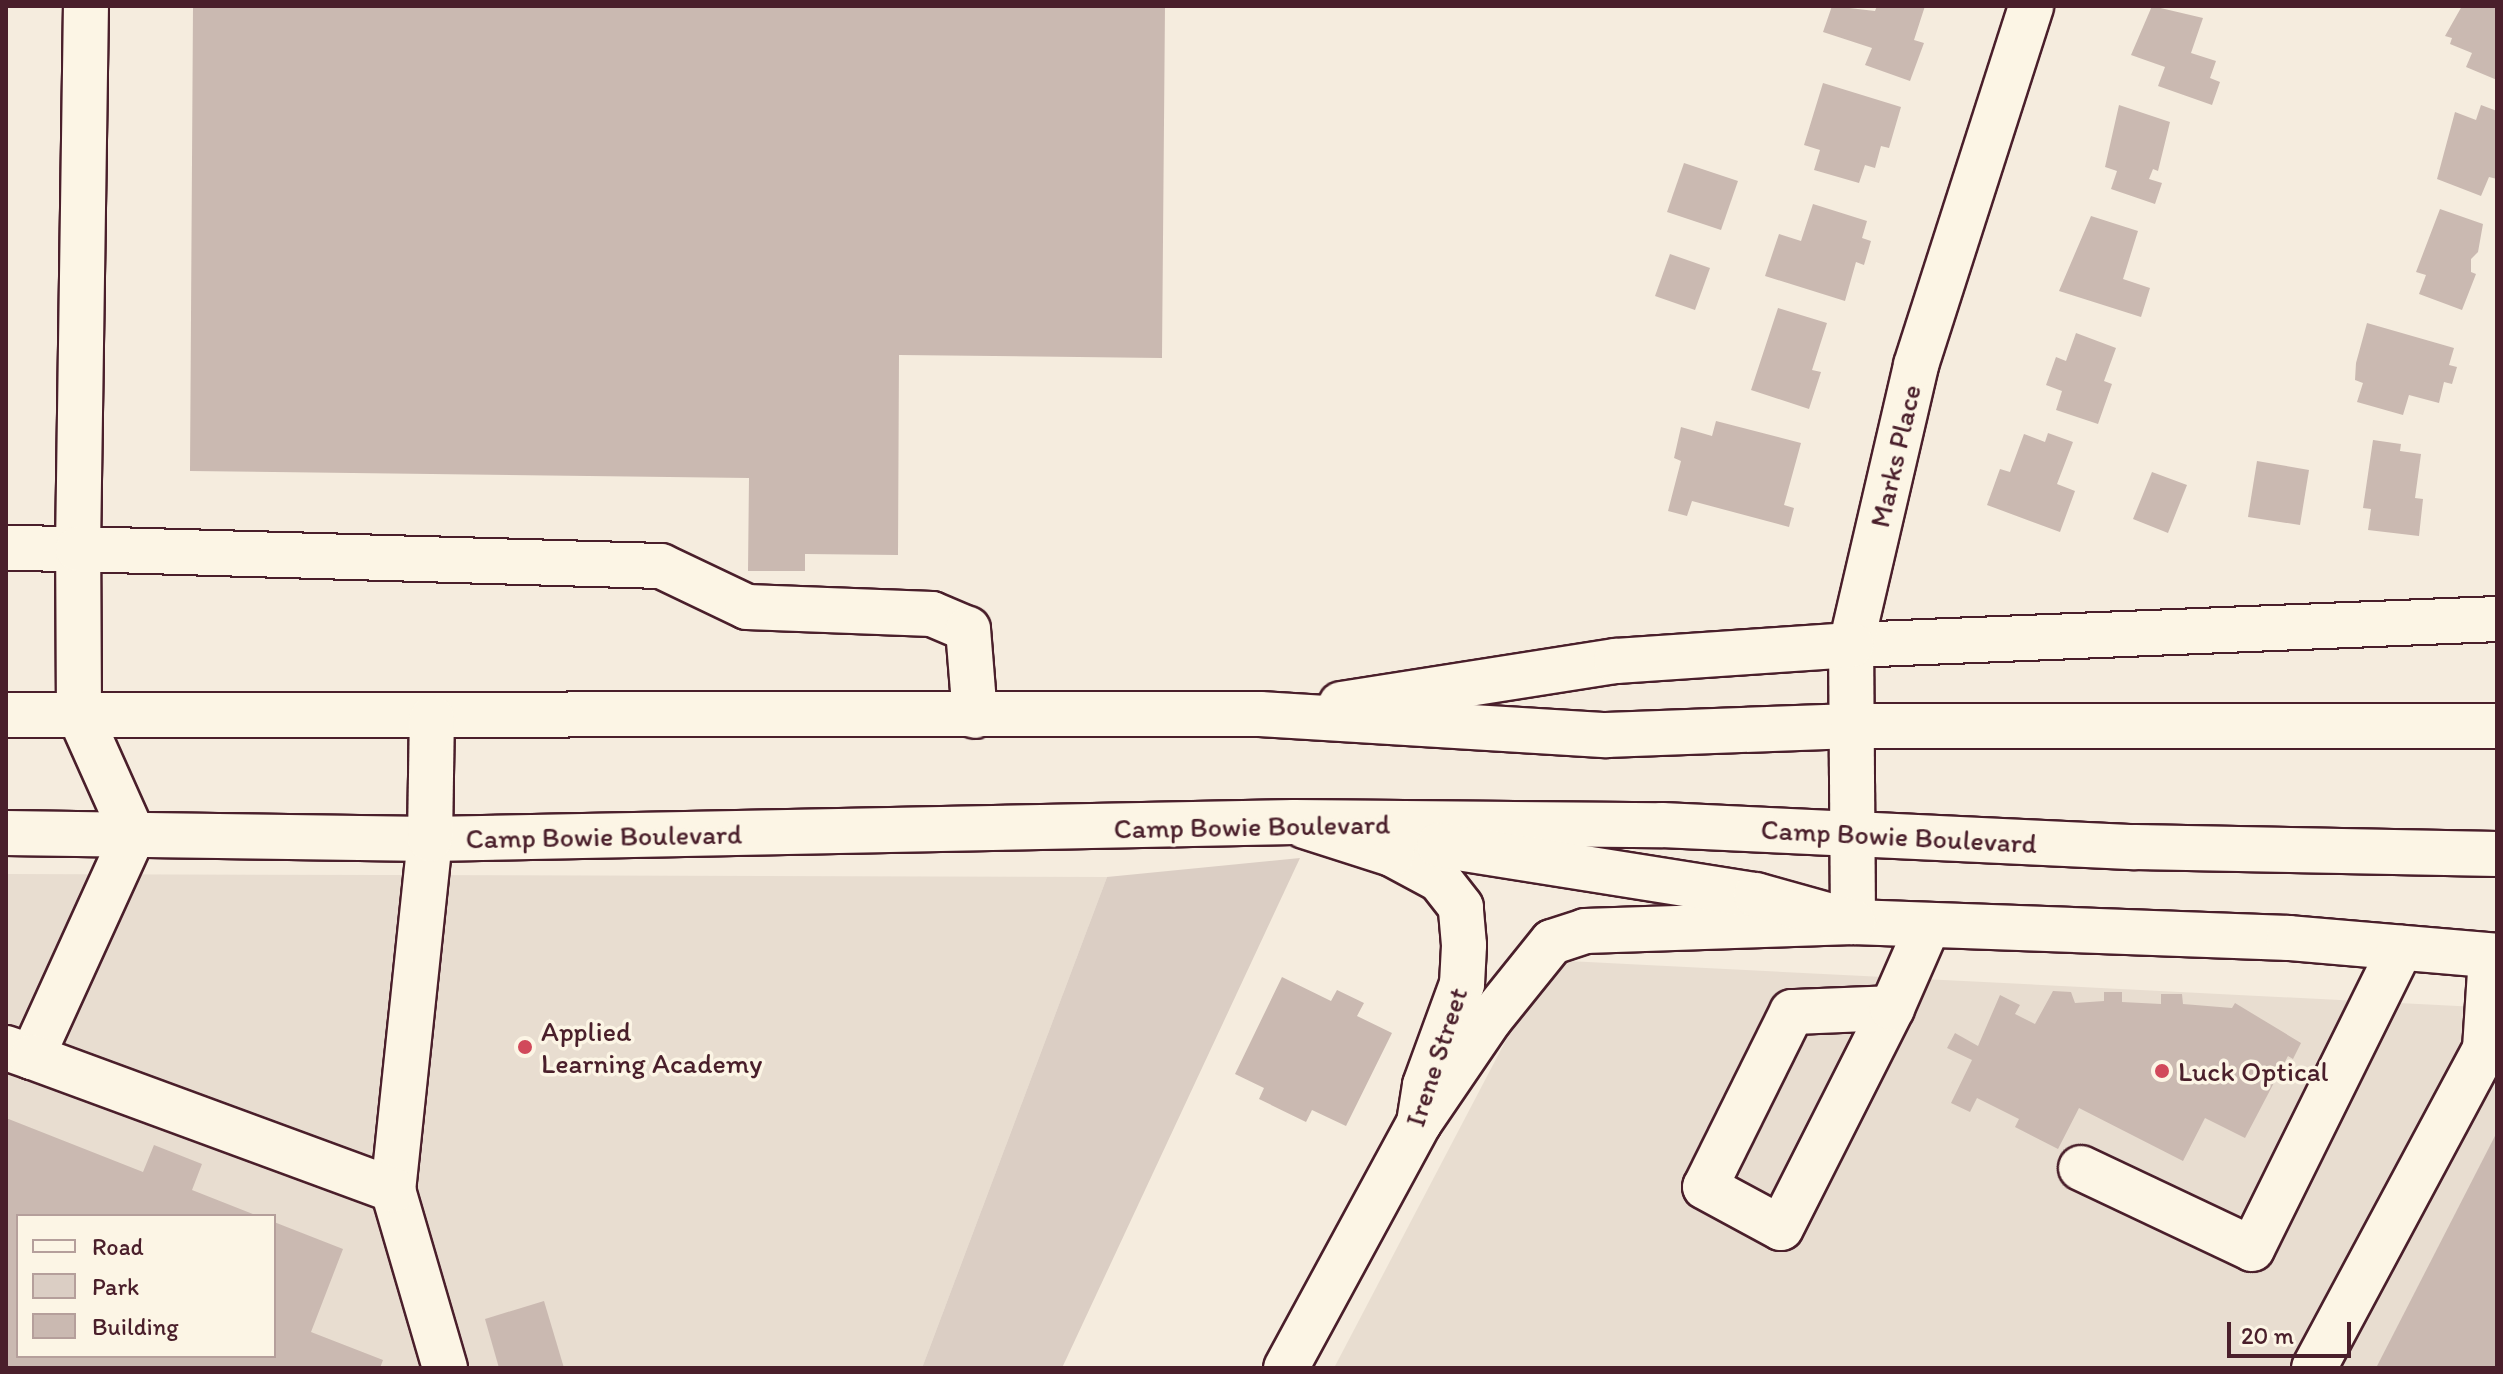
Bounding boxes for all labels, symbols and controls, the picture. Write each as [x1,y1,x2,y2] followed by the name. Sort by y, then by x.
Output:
[1862,381,1928,531] street label: Marks Place
[1113,807,1391,845] street label: Camp Bowie Boulevard
[1759,812,2039,860] street label: Camp Bowie Boulevard
[465,817,743,855] street label: Camp Bowie Boulevard
[1398,984,1474,1130] street label: Irene Street
[541,1014,763,1080] place label: Applied Learning Academy
[516,1038,534,1056] marker: Applied Learning Academy
[2178,1054,2329,1088] place label: Luck Optical
[2153,1062,2171,1080] marker: Luck Optical
[16,1214,276,1358] legend
[92,1232,144,1261] text: Road
[92,1272,139,1301] text: Park
[2231,1306,2355,1356] scale bar
[92,1312,179,1341] text: Building
[2241,1321,2294,1350] text: 20 m

